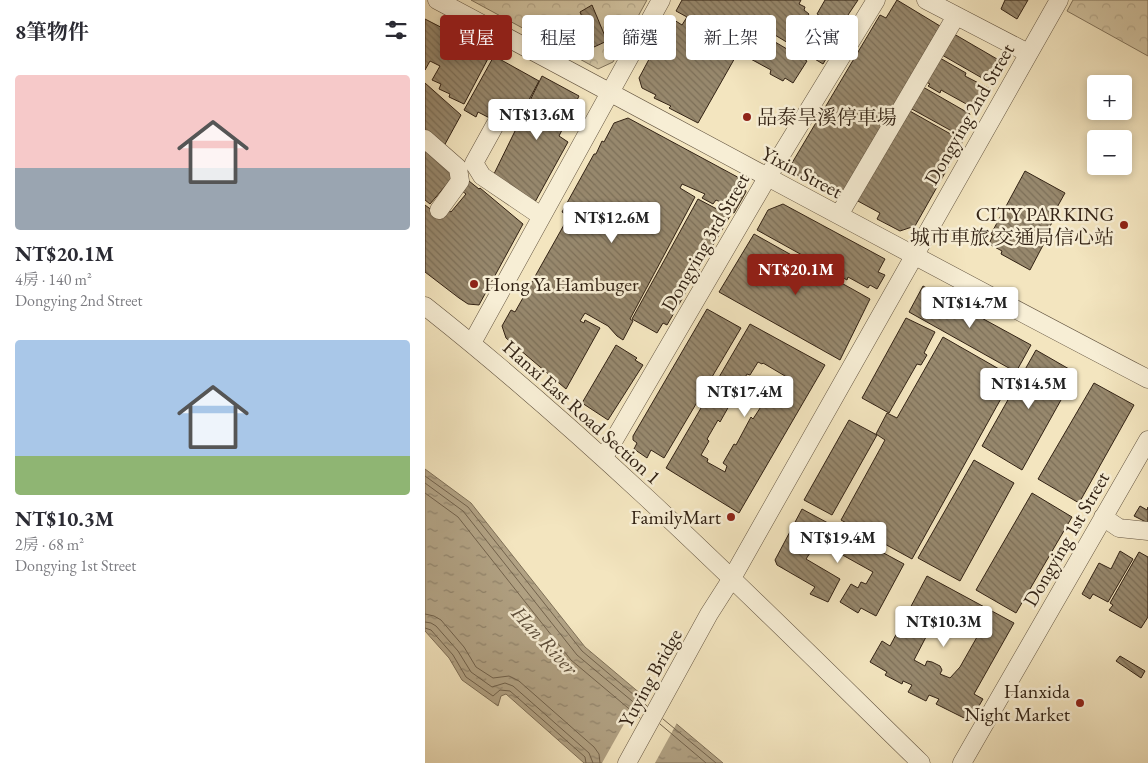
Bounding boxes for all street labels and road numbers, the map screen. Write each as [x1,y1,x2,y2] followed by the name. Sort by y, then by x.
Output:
[918,38,1020,190] street label: Dongying 2nd Street
[757,140,848,205] street label: Yixin Street
[655,168,755,316] street label: Dongying 3rd Street
[498,334,666,490] street label: Hanxi East Road Section 1
[1017,466,1115,611] street label: Dongying 1st Street
[612,624,688,732] street label: Yuying Bridge

